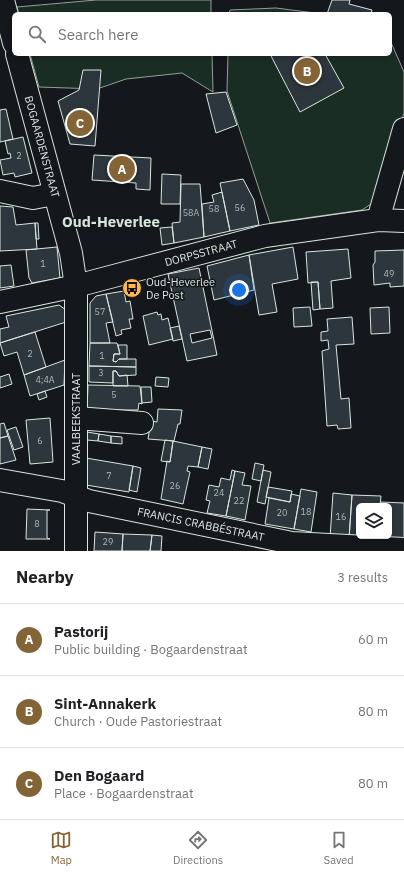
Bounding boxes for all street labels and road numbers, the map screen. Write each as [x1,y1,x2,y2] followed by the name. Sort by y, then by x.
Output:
[22,94,63,200] street label: BOGAARDENSTRAAT
[163,236,240,269] street label: DORPSSTRAAT
[69,372,83,465] street label: VAALBEEKSTRAAT
[136,504,266,544] street label: FRANCIS CRABBÉSTRAAT

